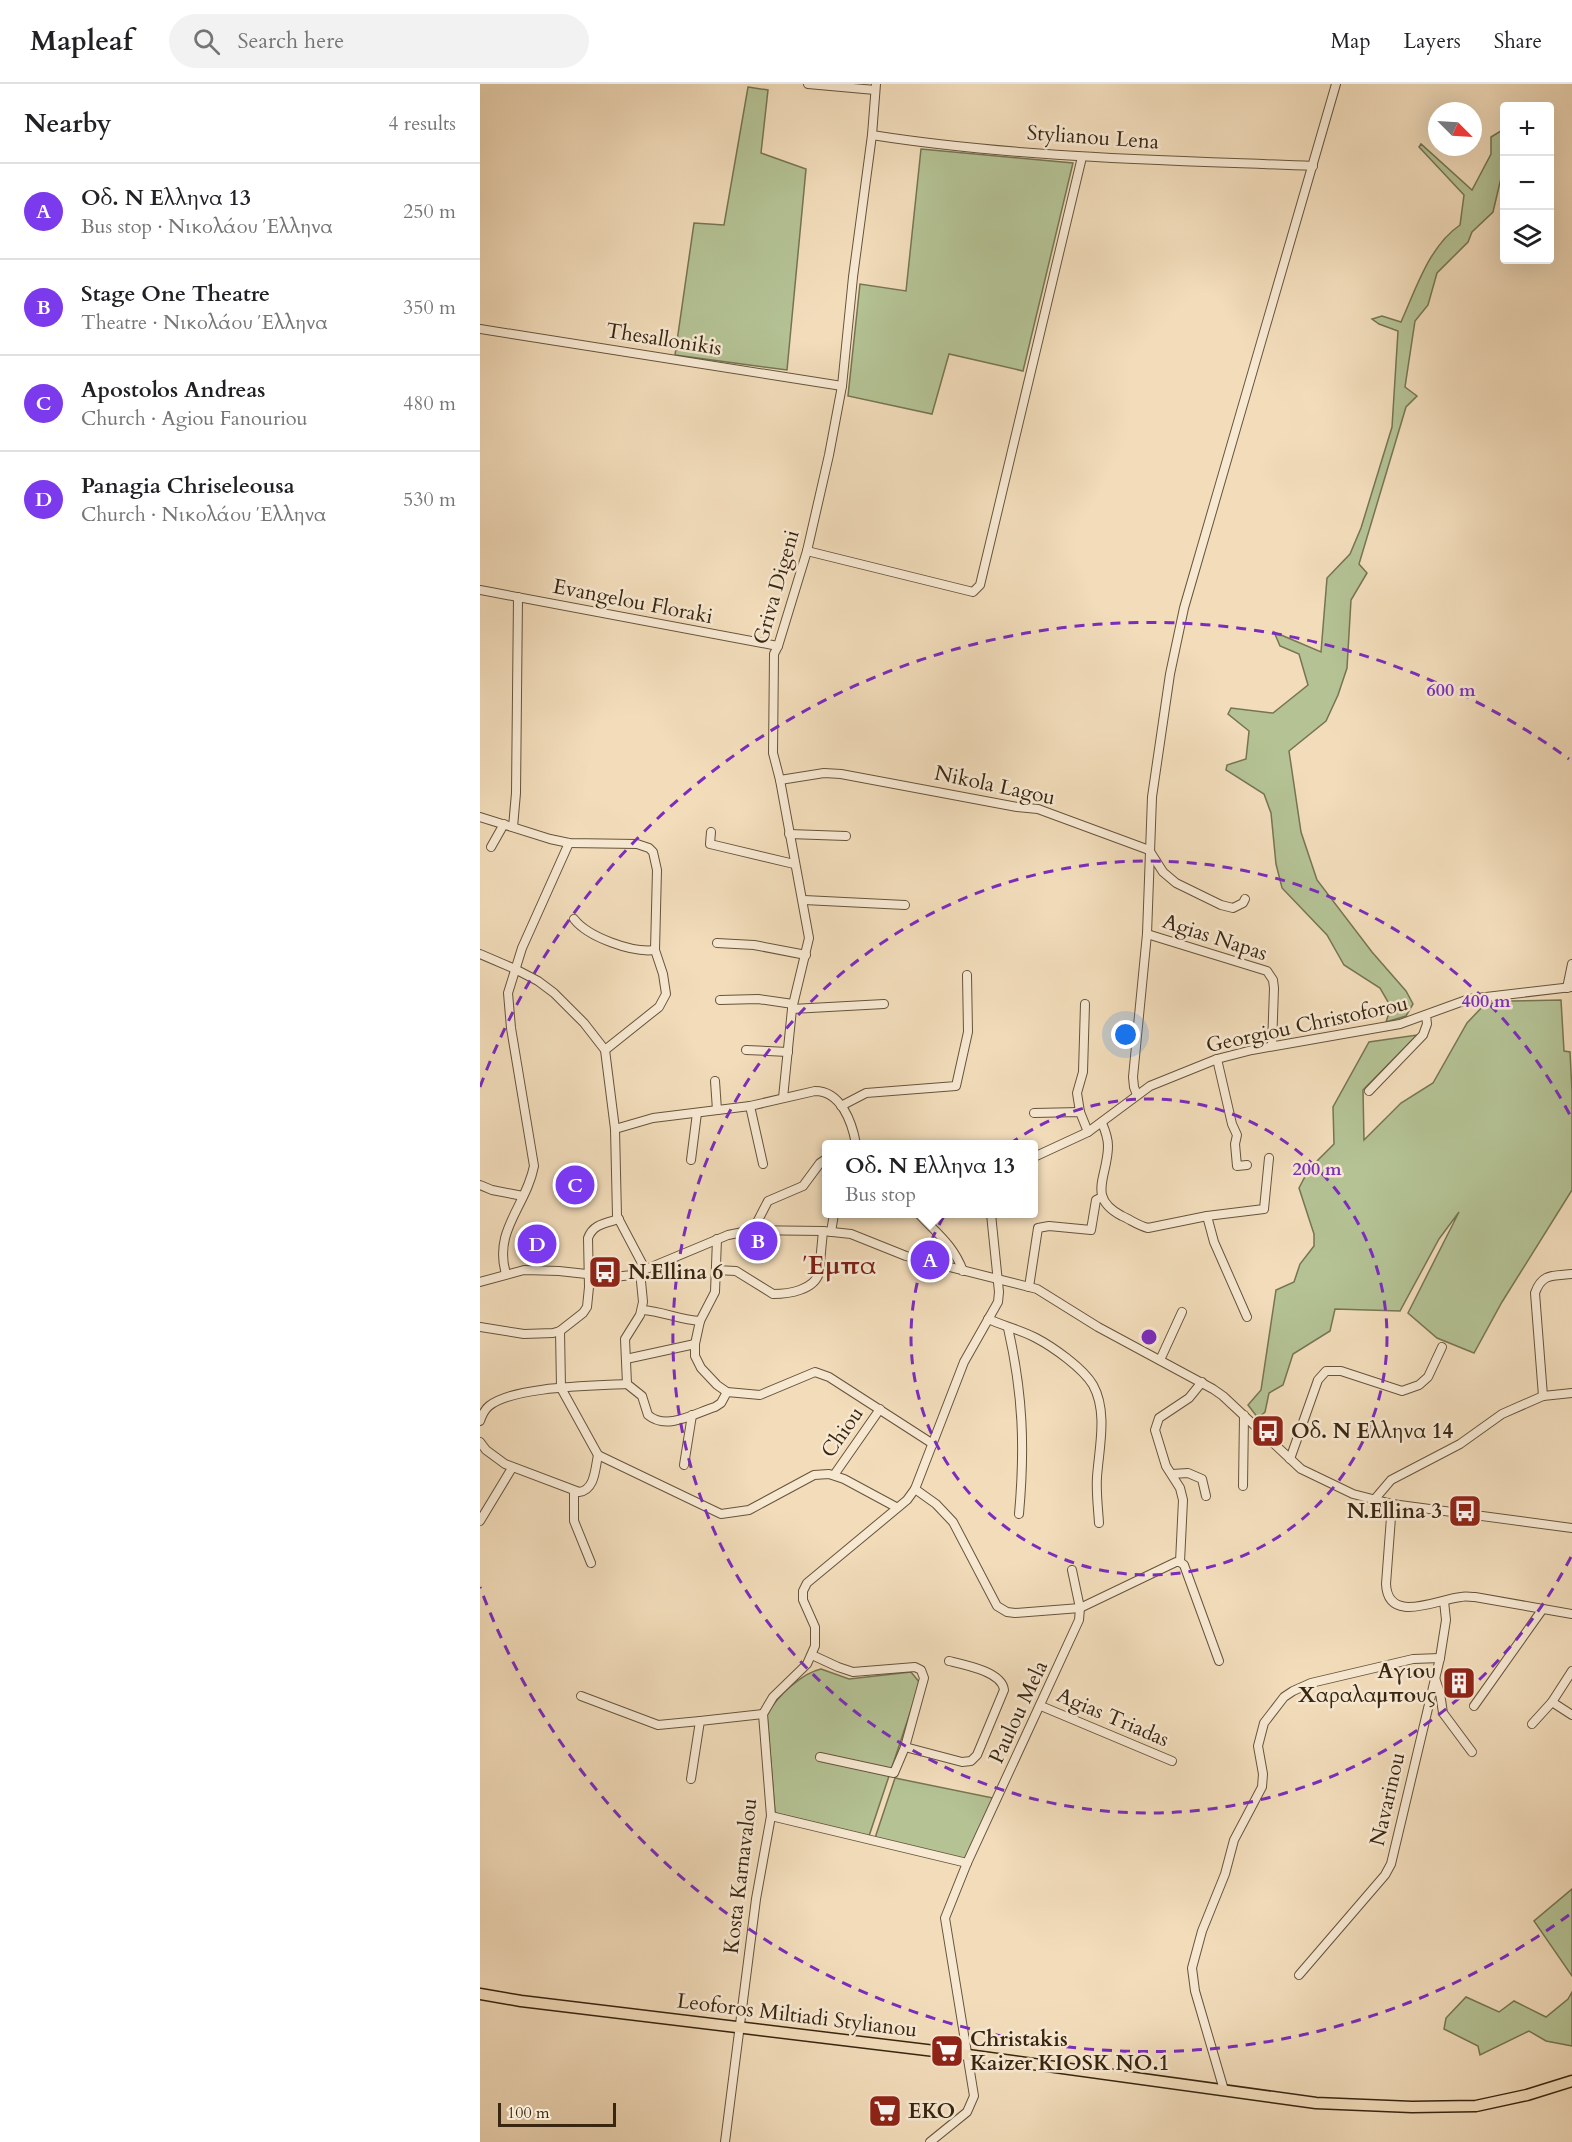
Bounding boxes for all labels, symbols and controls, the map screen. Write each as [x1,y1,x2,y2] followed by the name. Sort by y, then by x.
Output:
[169,14,589,68] search box
[30,22,133,60] text: Mapleaf
[190,25,223,58] icon: search
[238,26,344,56] text: Search here
[1331,27,1371,56] text: Map
[1404,27,1461,56] text: Layers
[1494,27,1542,56] text: Share
[1428,102,1482,156] north arrow
[1500,102,1554,264] map controls
[1500,102,1554,156] button: +
[24,106,112,141] text: Nearby
[388,110,456,137] text: 4 results
[1026,118,1160,157] street label: Stylianou Lena
[1500,156,1554,210] button: −
[81,183,251,213] text: Οδ. Ν Ελληνα 13
[36,198,51,225] text: A
[403,198,456,225] text: 250 m
[1500,210,1554,264] button: layers
[81,213,333,240] text: Bus stop · Νικολάου Έλληνα
[81,279,270,309] text: Stage One Theatre
[36,294,51,321] text: B
[403,294,456,321] text: 350 m
[81,309,328,336] text: Theatre · Νικολάου Έλληνα
[604,316,724,363] street label: Thesallonikis
[81,375,265,405] text: Apostolos Andreas
[36,390,51,417] text: C
[403,390,456,417] text: 480 m
[81,405,308,432] text: Church · Agiou Fanouriou
[81,471,295,501] text: Panagia Chriseleousa
[35,486,52,513] text: D
[403,486,456,513] text: 530 m
[81,501,326,528] text: Church · Νικολάου Έλληνα
[746,527,807,648] street label: Griva Digeni
[550,572,715,631] street label: Evangelou Floraki
[1426,678,1476,703] text: 600 m
[932,759,1058,812] street label: Nikola Lagou
[1159,907,1271,968] street label: Agias Napas
[1203,989,1411,1060] street label: Georgiou Christoforou
[1461,989,1511,1014] text: 400 m
[1111,1020,1140,1049] your location
[822,1140,1038,1218] popup
[845,1151,1015,1181] text: Οδ. Ν Ελληνα 13
[1292,1157,1342,1182] text: 200 m
[556,1162,595,1208] pin: C
[845,1181,916,1208] text: Bus stop
[738,1218,778,1264] pin: B
[518,1222,556,1266] pin: D
[910,1238,950,1282] pin: A
[803,1247,876,1284] district label: Έμπα
[587,1254,623,1290] bus stop icon: N.Ellina 6
[628,1258,724,1287] place label: N.Ellina 6
[1139,1327,1159,1347] centre of rings
[814,1401,870,1464] street label: Chiou
[1250,1413,1286,1449] bus stop icon: Οδ. Ν Ελληνα 14
[1291,1417,1454,1446] place label: Οδ. Ν Ελληνα 14
[1447,1493,1483,1529] bus stop icon: N.Ellina 3
[1347,1497,1442,1526] place label: N.Ellina 3
[982,1656,1055,1768] street label: Paulou Mela
[1298,1657,1436,1710] place label: Αγιου Χαραλαμπους
[1441,1665,1477,1701] building icon: Αγιου Χαραλαμπους
[1052,1681,1174,1754] street label: Agias Triadas
[1363,1750,1412,1849] street label: Navarinou
[717,1797,764,1956] street label: Kosta Karnavalou
[675,1986,919,2045] street label: Leoforos Miltiadi Stylianou
[970,2025,1169,2078] place label: Christakis Kaizer KIOSK NO.1
[929,2033,965,2069] supermarket icon: Christakis Kaizer KIOSK NO.1
[867,2093,903,2129] supermarket icon: EKO
[908,2097,955,2126] place label: EKO
[498,2100,616,2128] scale bar
[507,2102,549,2124] text: 100 m

